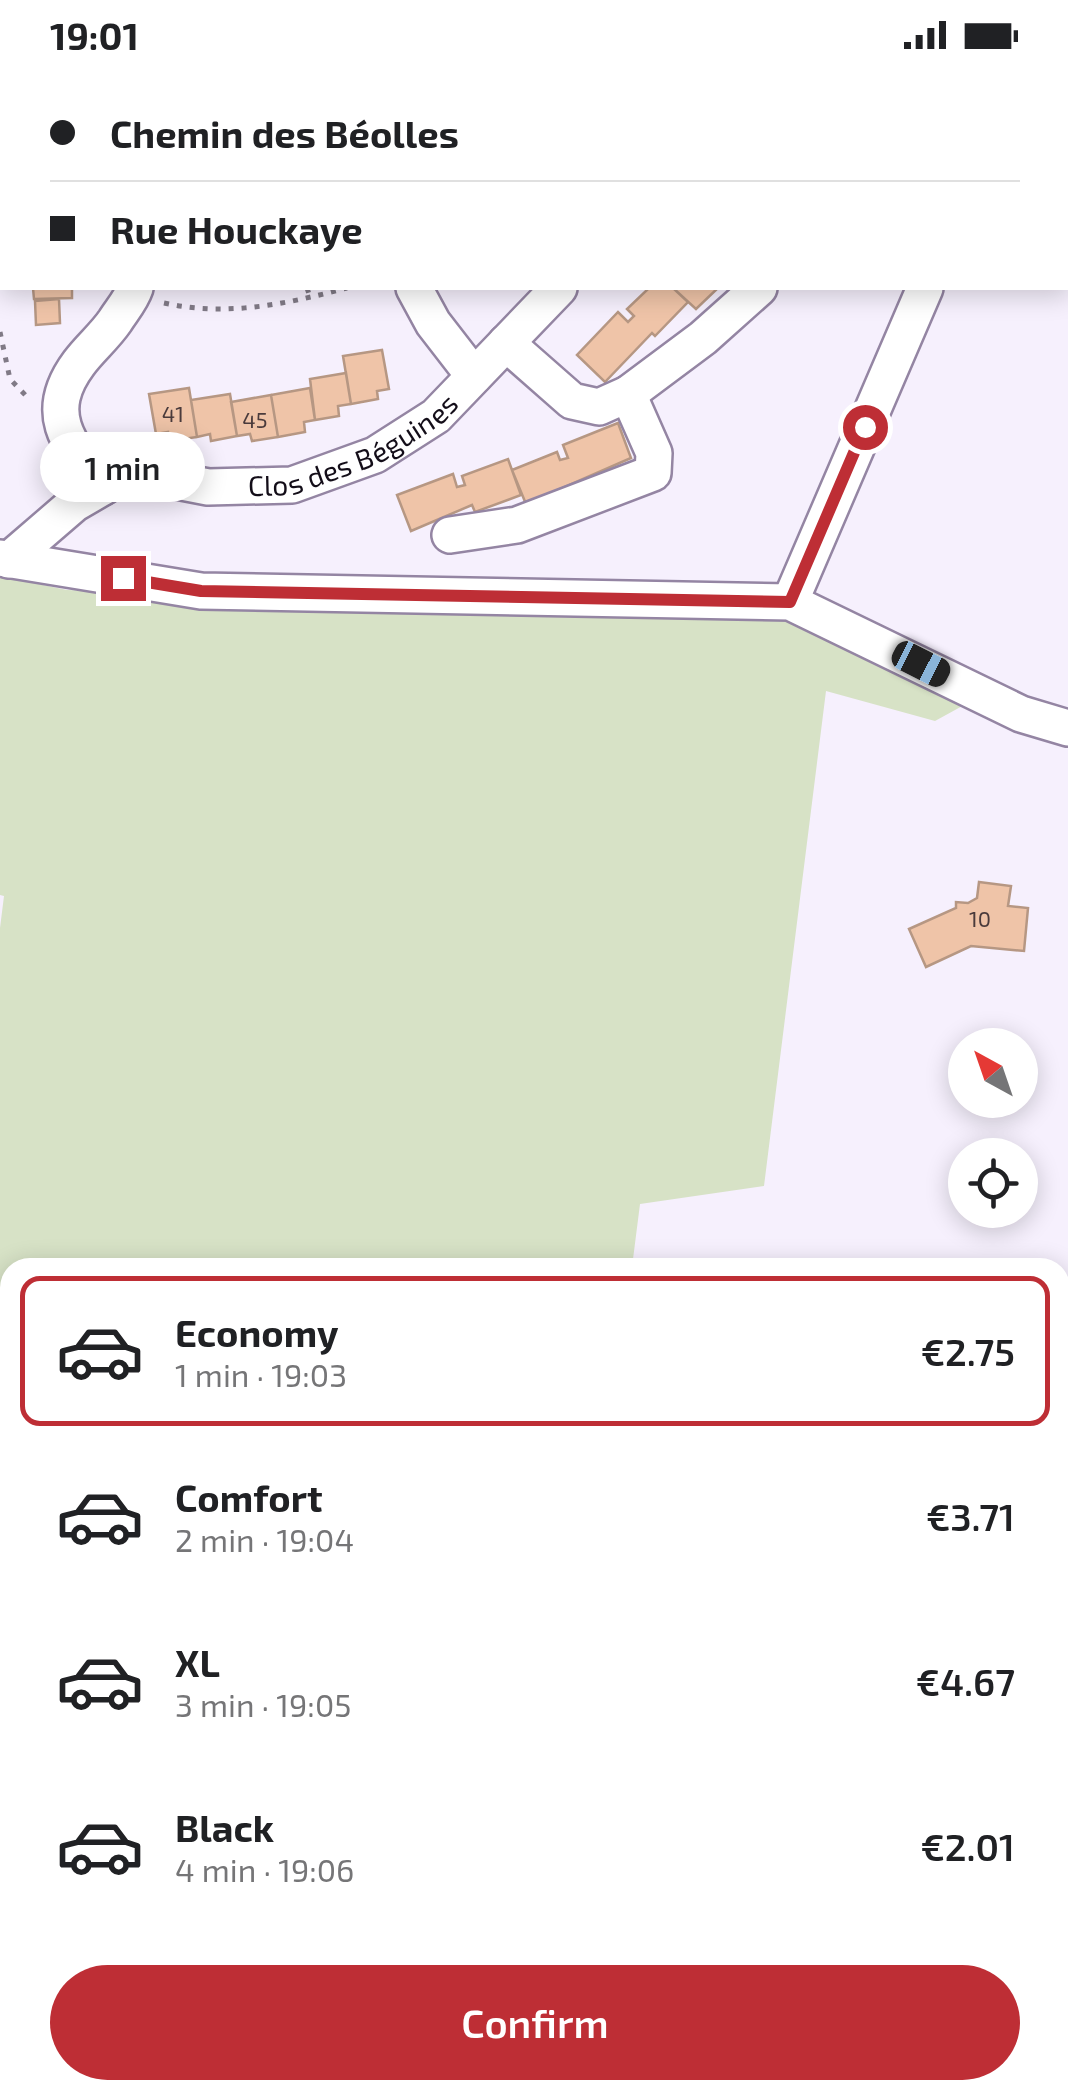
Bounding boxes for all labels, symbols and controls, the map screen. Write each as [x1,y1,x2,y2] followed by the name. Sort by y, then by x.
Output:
[50,12,139,58] text: 19:01
[110,110,459,156] text: Chemin des Béolles
[110,206,363,252] text: Rue Houckaye
[248,386,464,502] street label: Clos des Béguines
[162,400,184,426] house number: 41
[843,405,888,450] route start
[242,406,268,432] house number: 45
[41,433,206,503] callout: 1 min
[85,448,160,486] text: 1 min
[101,556,146,601] route end
[887,637,955,691] car
[969,905,991,931] house number: 10
[948,1028,1038,1118] north arrow
[948,1028,1038,1228] map controls
[948,1138,1038,1228] button: locate
[55,1306,145,1396] icon: car
[175,1309,339,1355] text: Economy
[921,1328,1015,1374] text: €2.75
[175,1355,347,1393] text: 1 min · 19:03
[55,1471,145,1561] icon: car
[175,1474,323,1520] text: Comfort
[926,1493,1015,1539] text: €3.71
[175,1520,354,1558] text: 2 min · 19:04
[55,1636,145,1726] icon: car
[175,1639,220,1685] text: XL
[916,1658,1015,1704] text: €4.67
[175,1685,351,1723] text: 3 min · 19:05
[55,1801,145,1891] icon: car
[175,1804,274,1850] text: Black
[920,1823,1015,1869] text: €2.01
[175,1850,354,1888] text: 4 min · 19:06
[50,1965,1020,2080] button: Confirm

